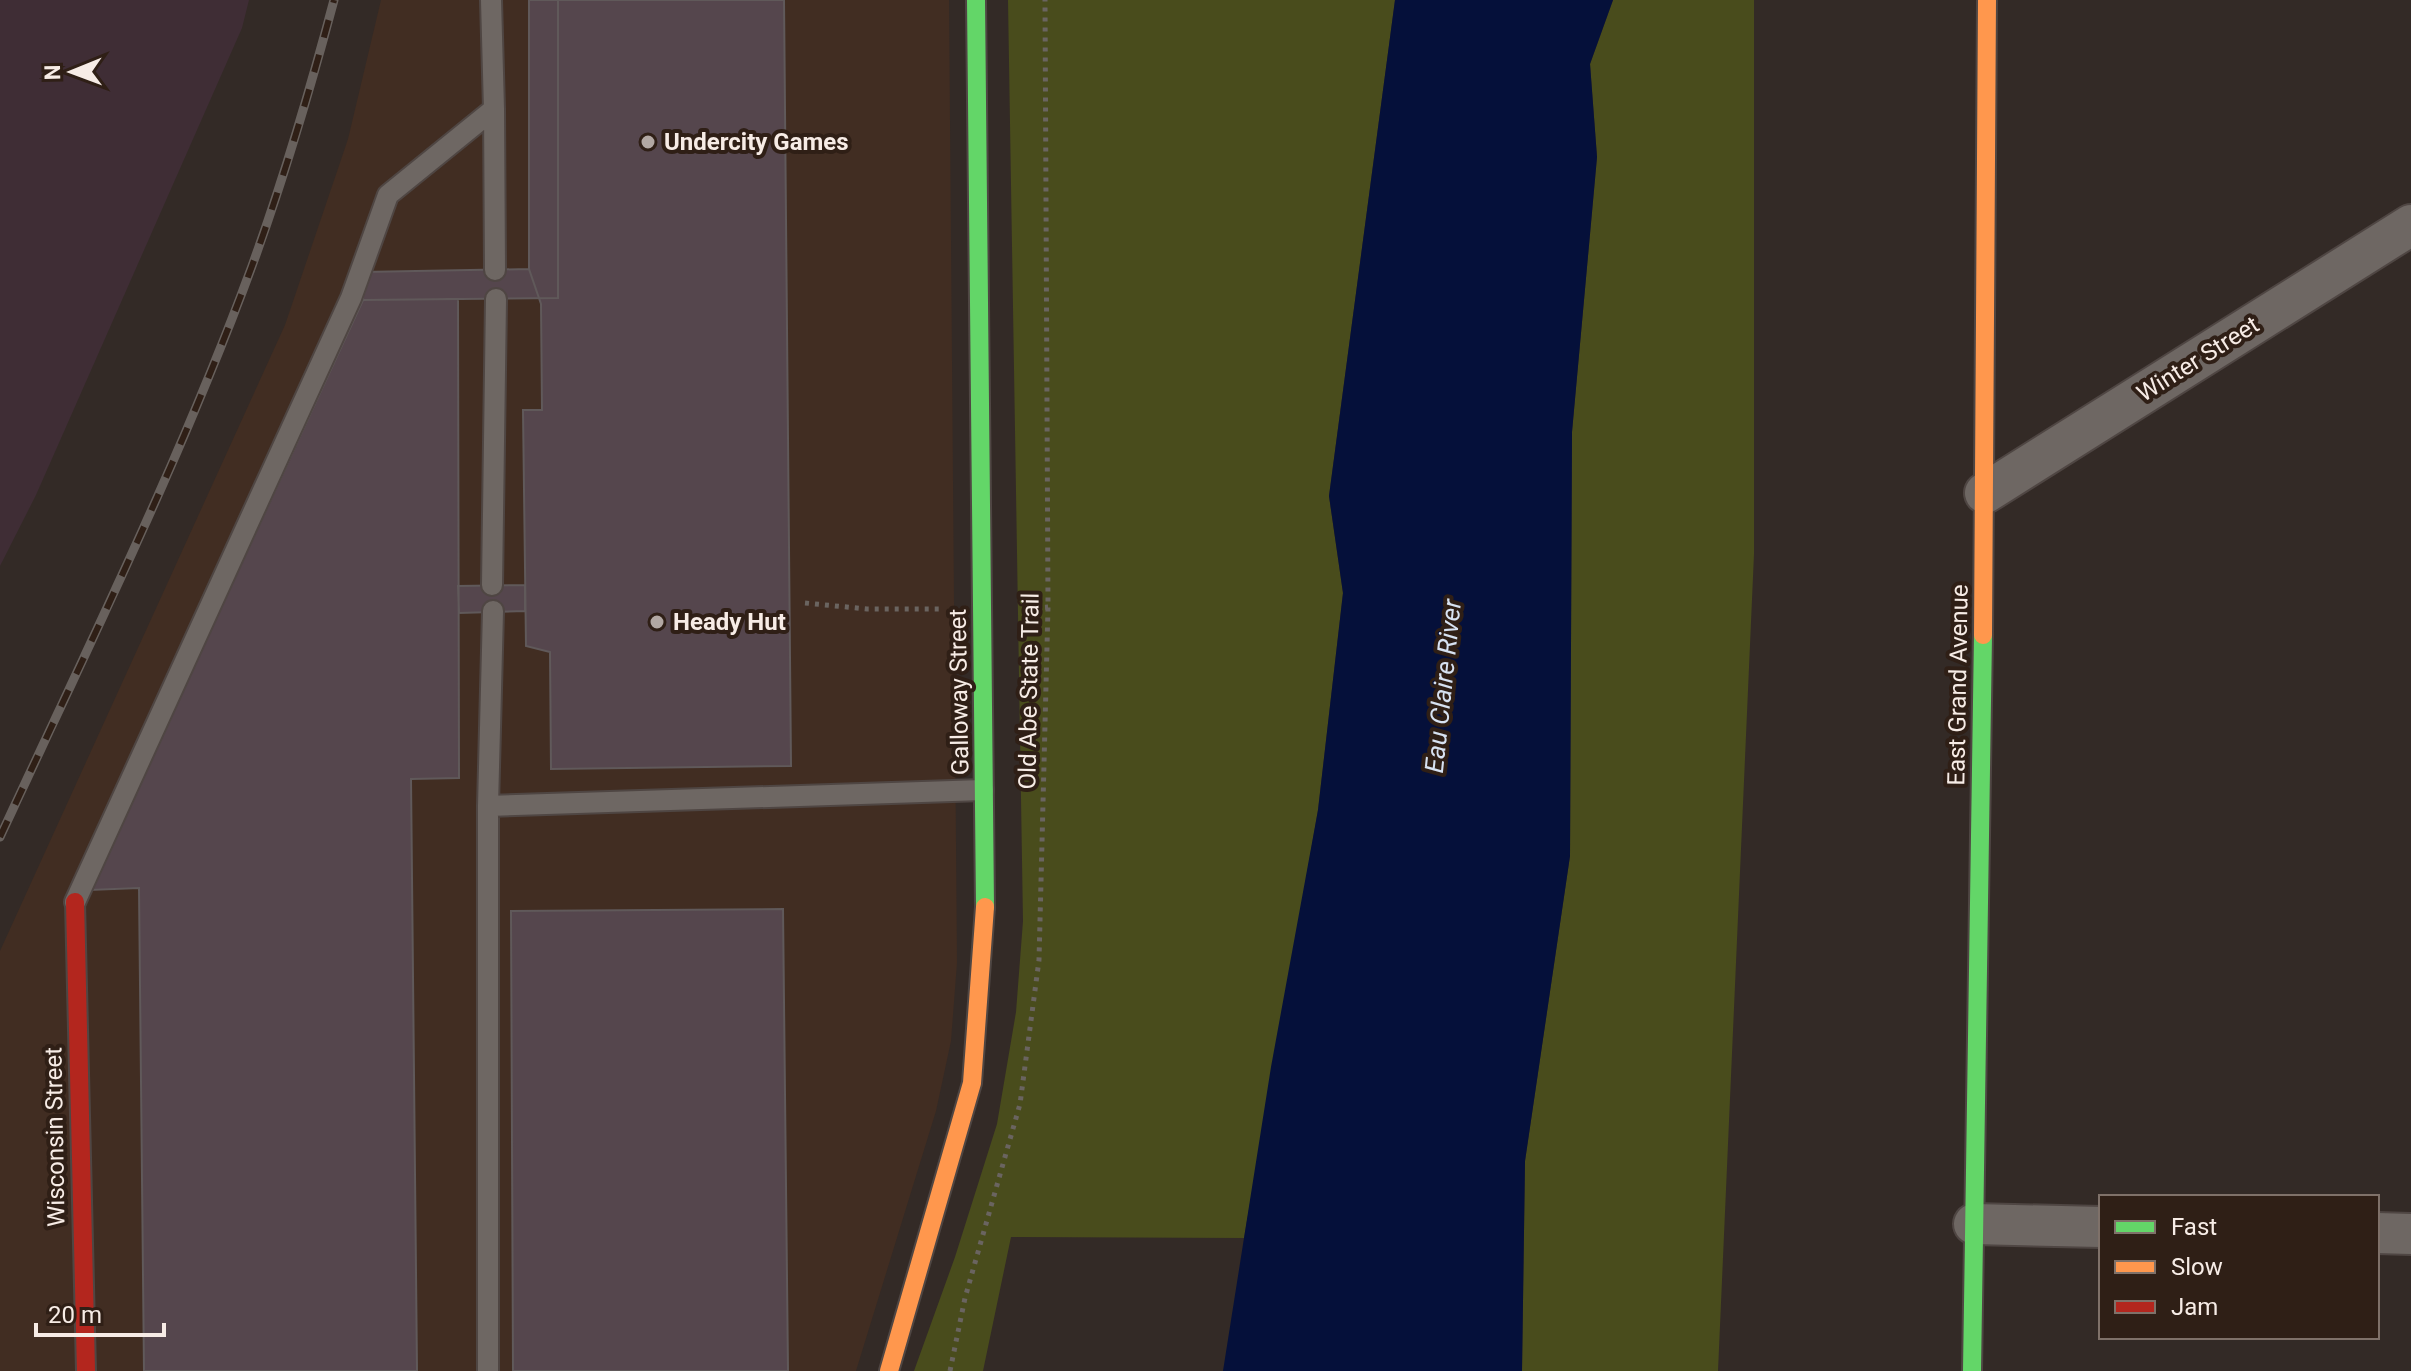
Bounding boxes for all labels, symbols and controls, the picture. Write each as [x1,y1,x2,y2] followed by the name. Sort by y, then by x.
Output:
[32,32,112,112] north arrow
[40,64,65,80] text: N
[664,128,849,156] place label: Undercity Games
[639,133,657,151] marker: Undercity Games
[2132,310,2264,408] street label: Winter Street
[1942,584,1974,786] street label: East Grand Avenue
[1013,592,1045,790] street label: Old Abe State Trail
[1419,596,1467,774] water label: Eau Claire River
[673,608,786,636] place label: Heady Hut
[944,608,974,775] street label: Galloway Street
[648,613,666,631] marker: Heady Hut
[39,1047,71,1227] street label: Wisconsin Street
[2099,1195,2379,1339] legend
[2171,1213,2217,1241] text: Fast
[2171,1253,2223,1281] text: Slow
[36,1287,164,1337] scale bar
[2171,1293,2218,1321] text: Jam
[48,1301,102,1329] text: 20 m

